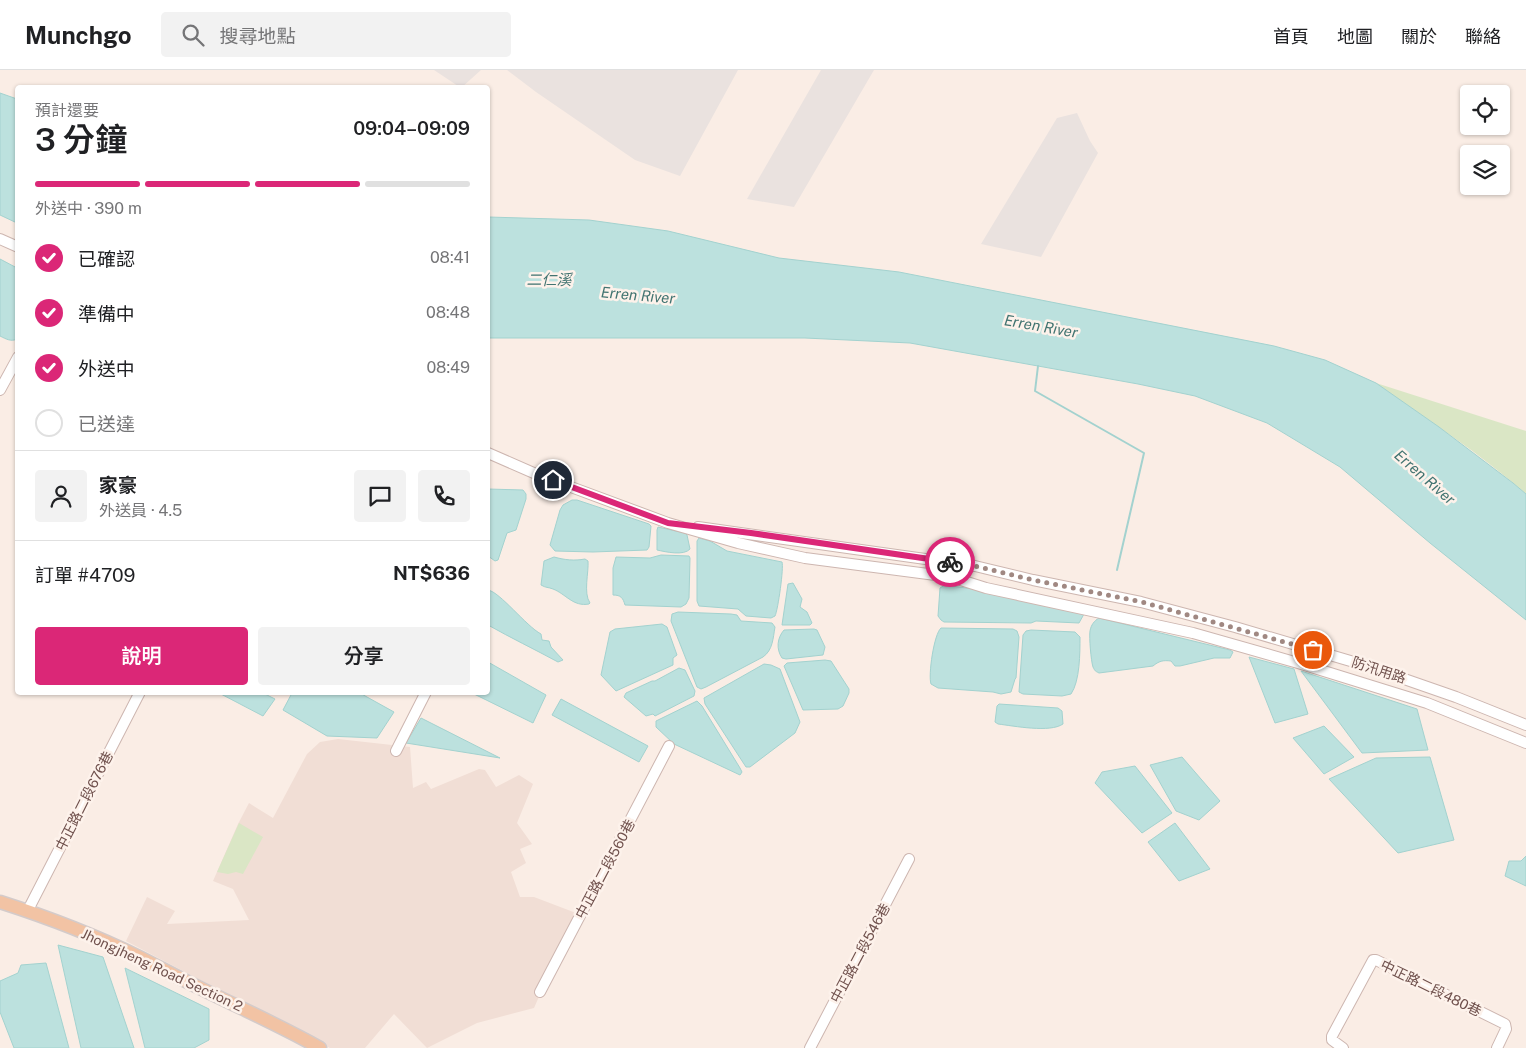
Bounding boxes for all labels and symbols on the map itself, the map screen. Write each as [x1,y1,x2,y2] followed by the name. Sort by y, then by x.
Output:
[526,271,573,288] water label: 二仁溪
[600,283,676,307] water label: Erren River
[1003,311,1079,341] water label: Erren River
[1391,446,1459,508] water label: Erren River
[532,459,574,501] pin
[925,537,975,587] courier
[1292,629,1334,671] pin
[1350,654,1408,686] street label: 防汛用路
[52,749,116,853] street label: 中正路二段676巷
[572,817,638,921] street label: 中正路二段560巷
[827,900,893,1006] street label: 中正路二段546巷
[79,925,245,1015] street label: Jhongjheng Road Section 2
[1378,957,1484,1019] street label: 中正路二段480巷

